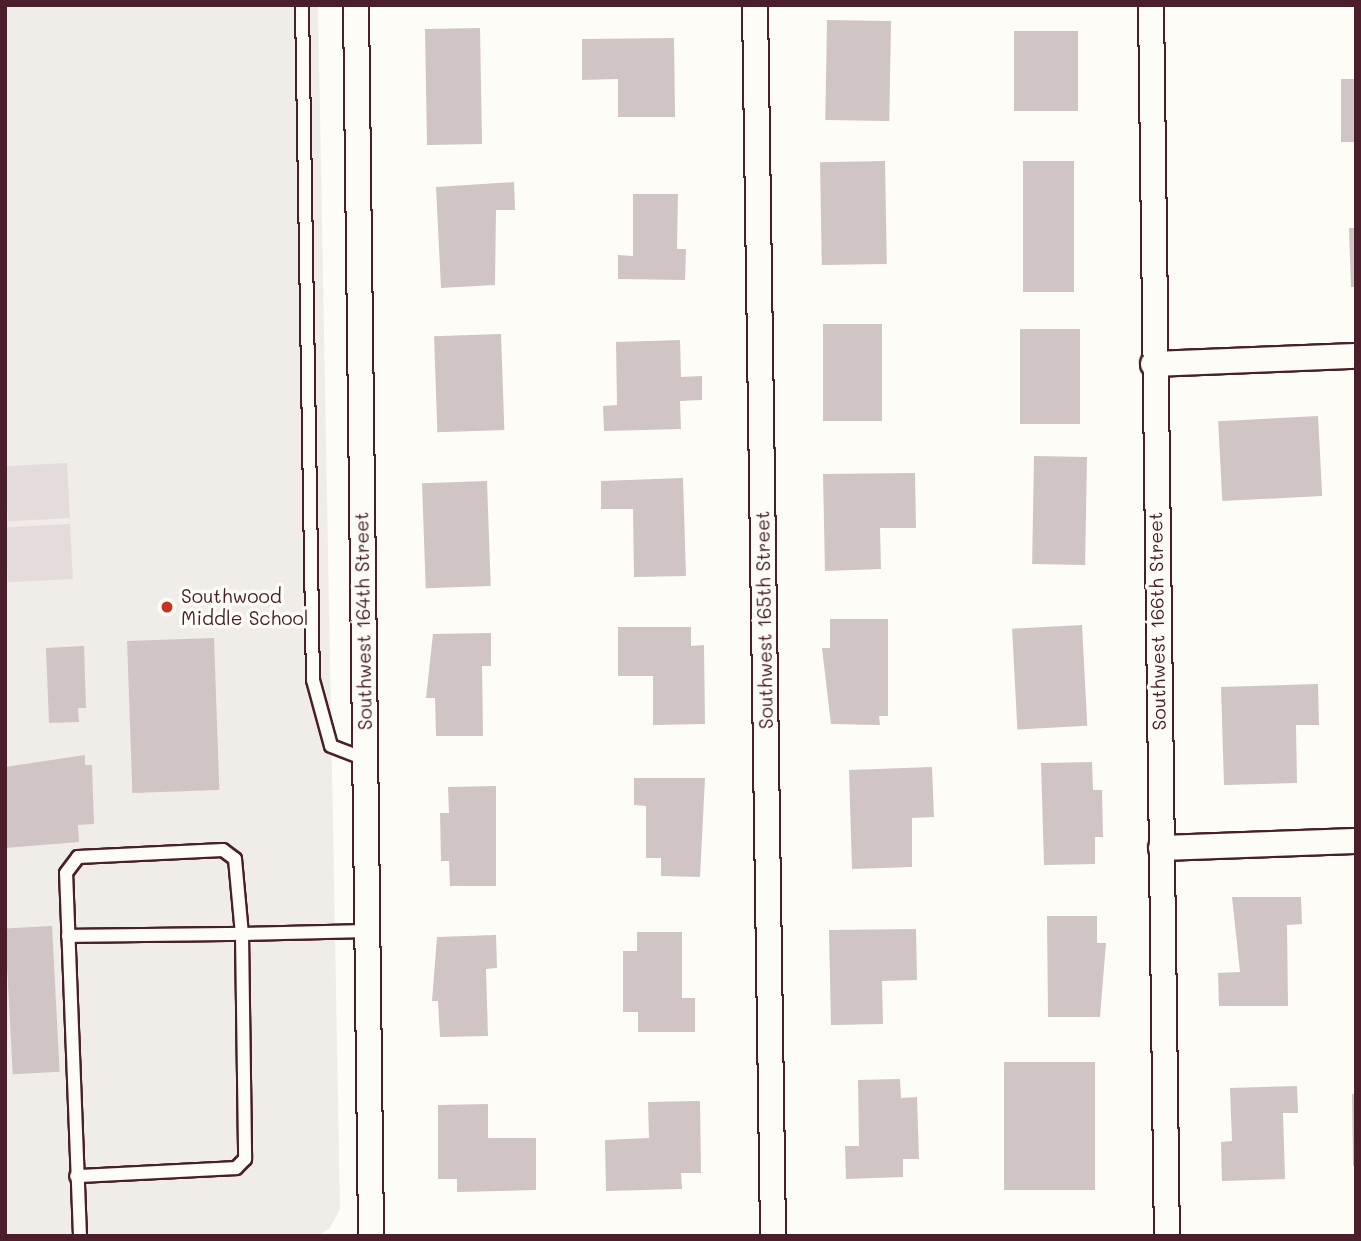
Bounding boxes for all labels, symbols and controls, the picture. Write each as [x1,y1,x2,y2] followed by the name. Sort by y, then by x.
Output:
[751,511,777,729] street label: Southwest 165th Street
[1144,511,1170,731] street label: Southwest 166th Street
[350,512,376,730] street label: Southwest 164th Street
[181,585,309,629] place label: Southwood Middle School
[159,599,175,615] marker: Southwood Middle School

